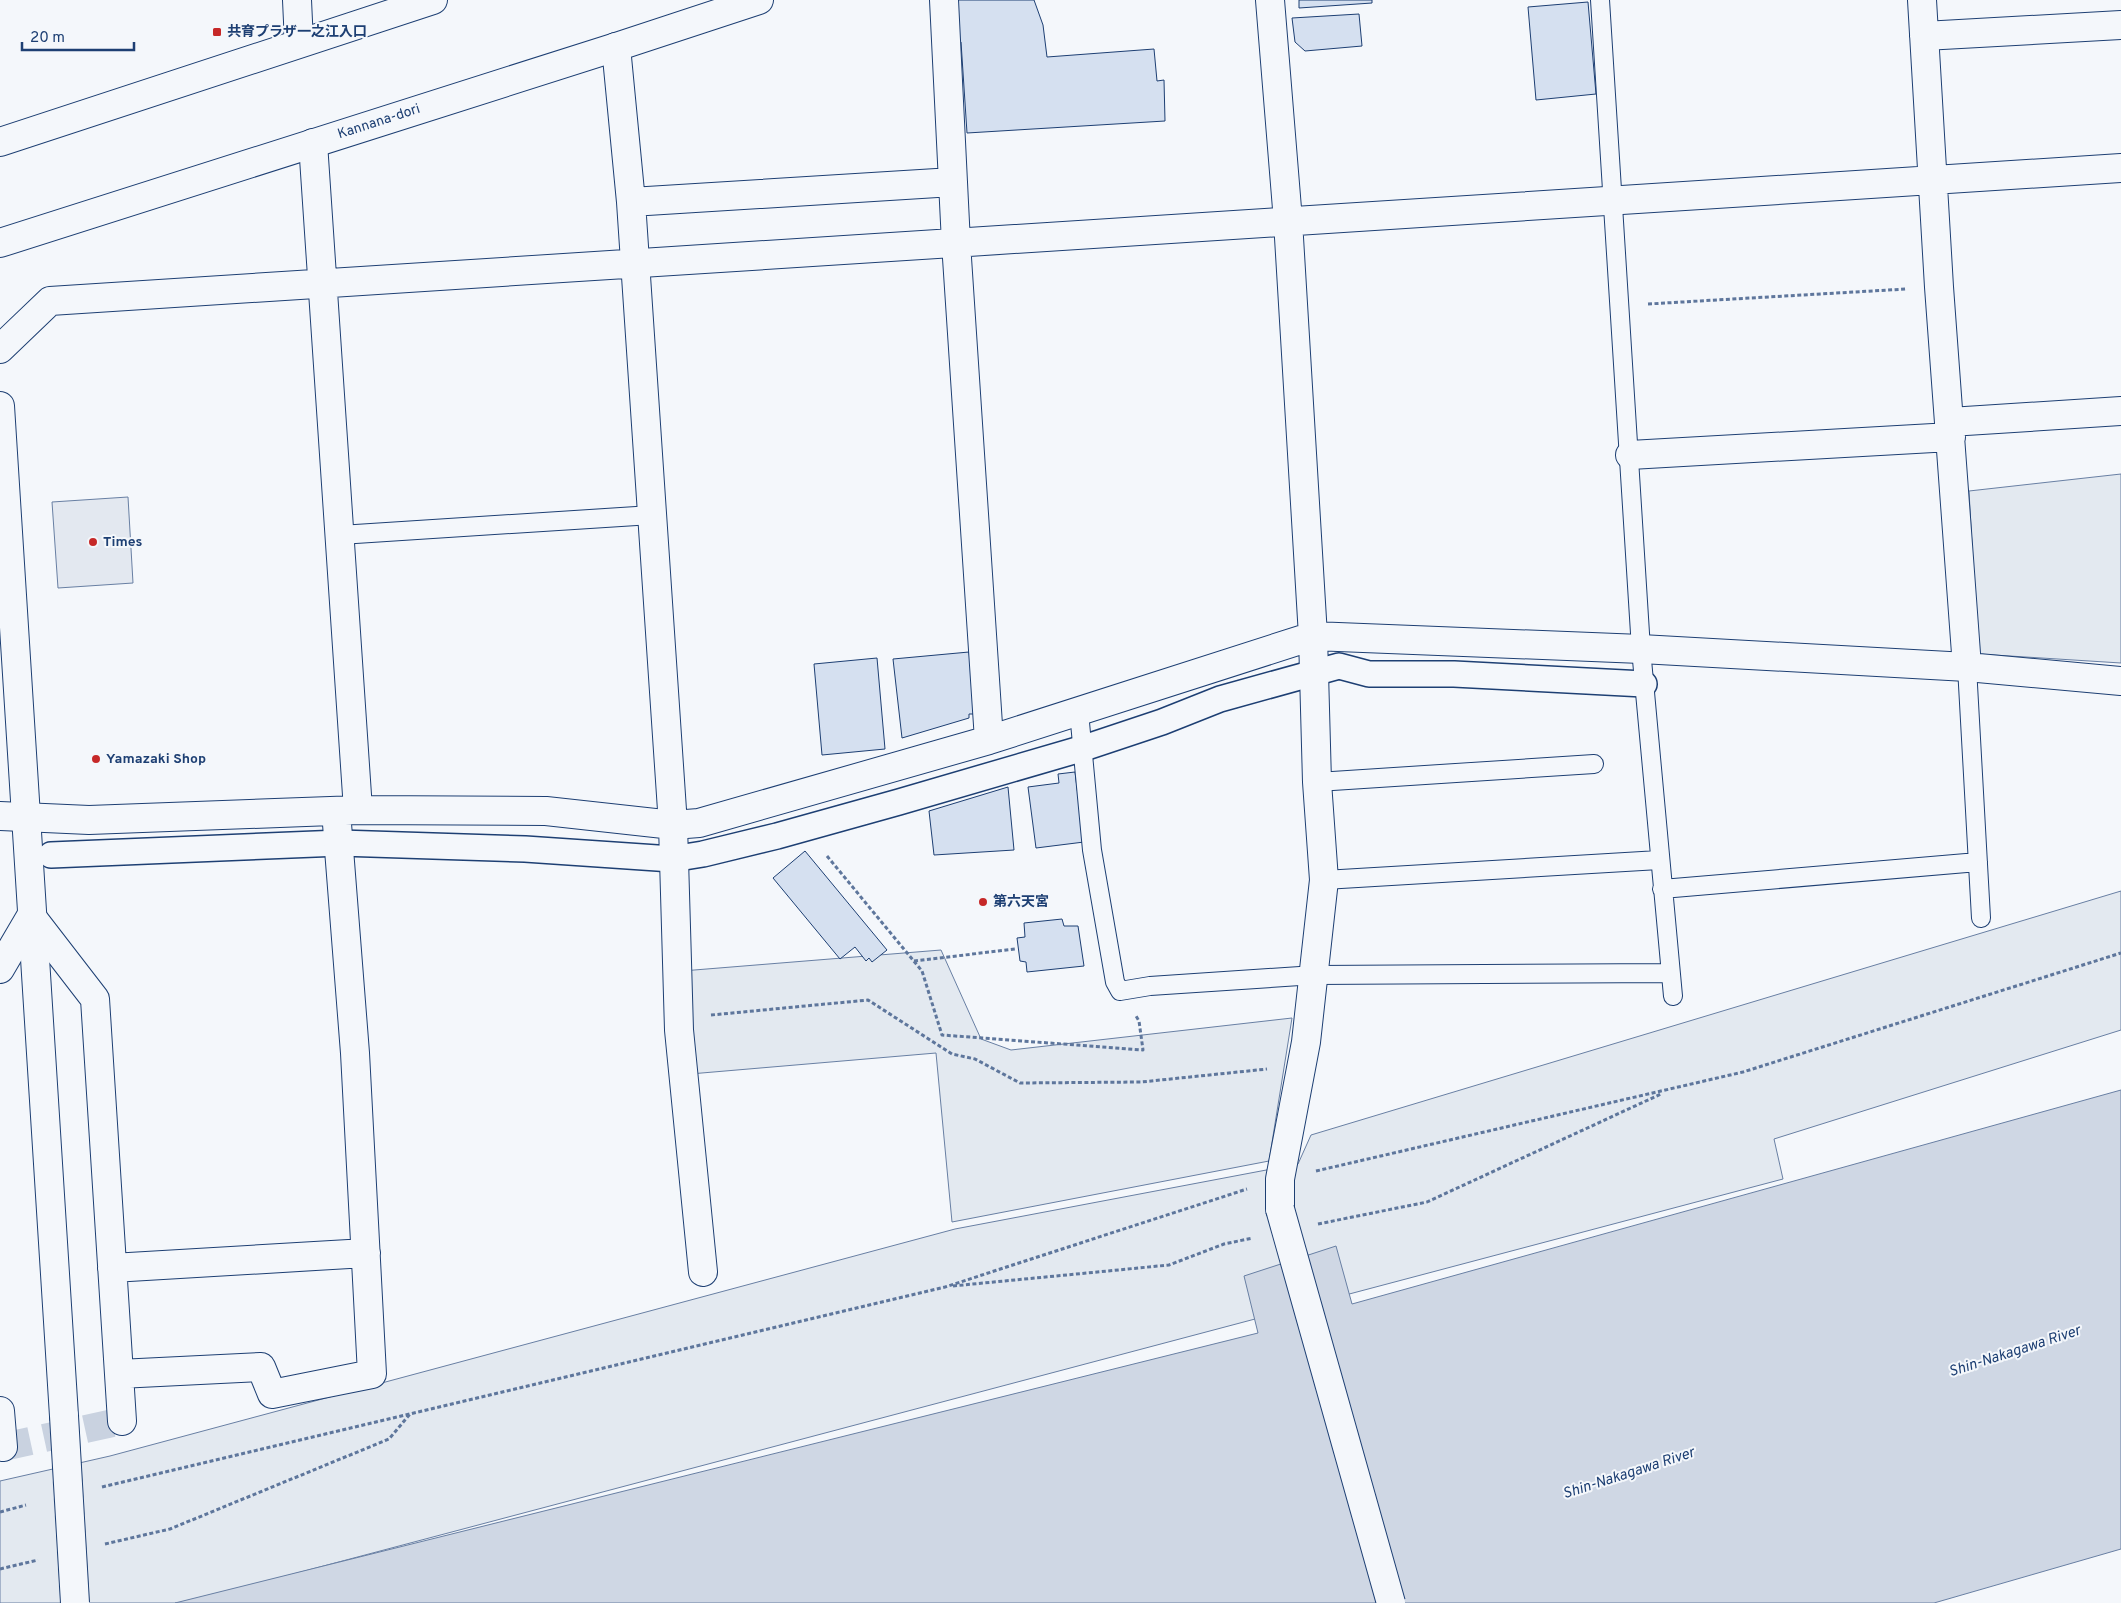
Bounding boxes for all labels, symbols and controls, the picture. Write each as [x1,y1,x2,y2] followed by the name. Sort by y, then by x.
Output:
[22,20,135,52] scale bar
[227,24,367,41] place label: 共育プラザ一之江入口
[211,26,223,38] marker: 共育プラザ一之江入口
[30,29,65,48] text: 20 m
[336,101,422,143] street label: Kannana-dori
[103,534,142,551] place label: Times
[87,536,99,548] marker: Times
[106,751,206,768] place label: Yamazaki Shop
[90,753,102,765] marker: Yamazaki Shop
[993,893,1049,911] place label: 第六天宮
[977,896,989,908] marker: 第六天宮
[1947,1321,2085,1382] water label: Shin-Nakagawa River
[1561,1443,1699,1504] water label: Shin-Nakagawa River

